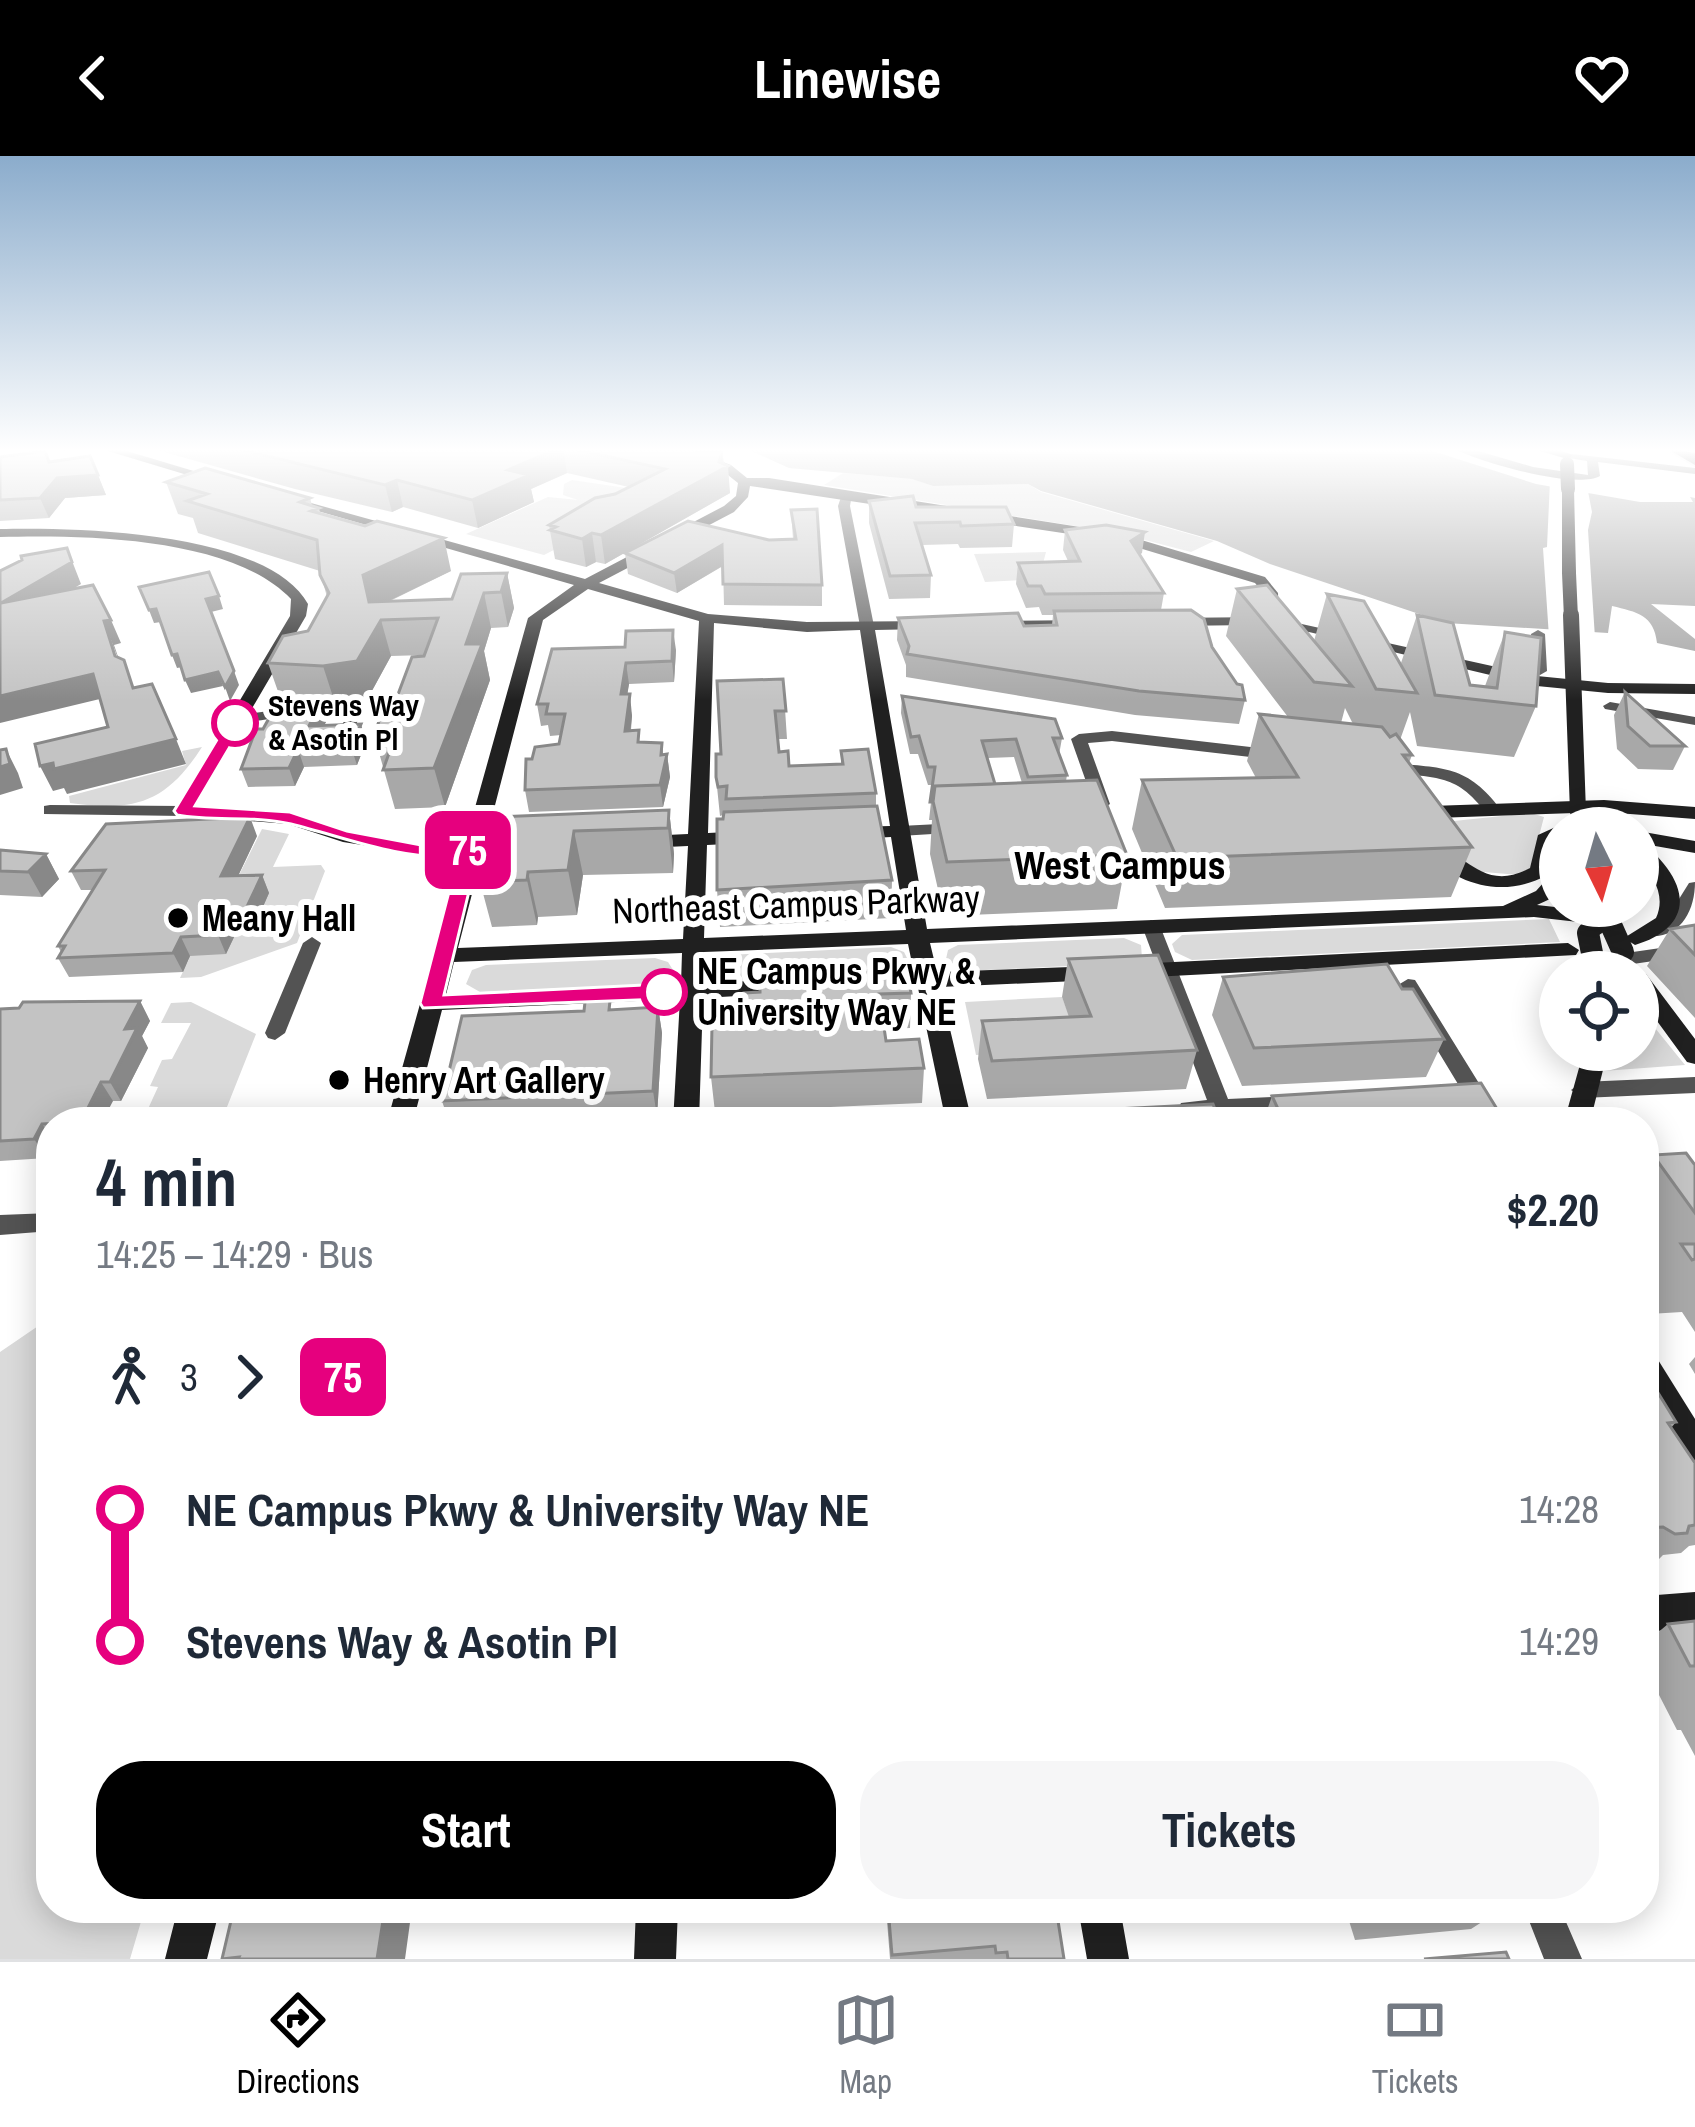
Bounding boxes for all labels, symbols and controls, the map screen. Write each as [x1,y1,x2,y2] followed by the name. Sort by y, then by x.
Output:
[754,42,941,115] text: Linewise
[60,45,126,111] icon: back
[1569,45,1635,111] icon: heart
[268,685,419,759] place label: Stevens Way & Asotin Pl
[213,701,257,745] marker: Stevens Way & Asotin Pl
[1539,807,1659,927] north arrow
[1539,807,1659,1071] map controls
[414,811,522,889] line badge: 75
[449,822,487,878] text: 75
[1015,839,1225,891] district label: West Campus
[612,874,981,934] street label: Northeast Campus Parkway
[202,894,356,942] place label: Meany Hall
[165,905,191,931] marker: Meany Hall
[697,947,976,1036] place label: NE Campus Pkwy & University Way NE
[1539,951,1659,1071] button: locate
[642,970,686,1014] marker: NE Campus Pkwy & University Way NE
[363,1056,605,1104] place label: Henry Art Gallery
[326,1067,352,1093] marker: Henry Art Gallery
[96,1138,237,1227] text: 4 min
[1507,1179,1599,1240] text: $2.20
[96,1228,373,1280] text: 14:25 – 14:29 · Bus
[96,1344,162,1410] icon: walk
[216,1344,282,1410] icon: forward
[324,1349,362,1405] text: 75
[180,1351,198,1403] text: 3
[186,1479,870,1540] text: NE Campus Pkwy & University Way NE
[1519,1483,1599,1535] text: 14:28
[186,1611,618,1672] text: Stevens Way & Asotin Pl
[1519,1615,1599,1667] text: 14:29
[96,1761,836,1899] button: Start
[860,1761,1599,1899] button: Tickets
[237,1987,360,2103] tab: Directions
[833,1987,899,2103] tab: Map
[1372,1987,1458,2103] tab: Tickets

